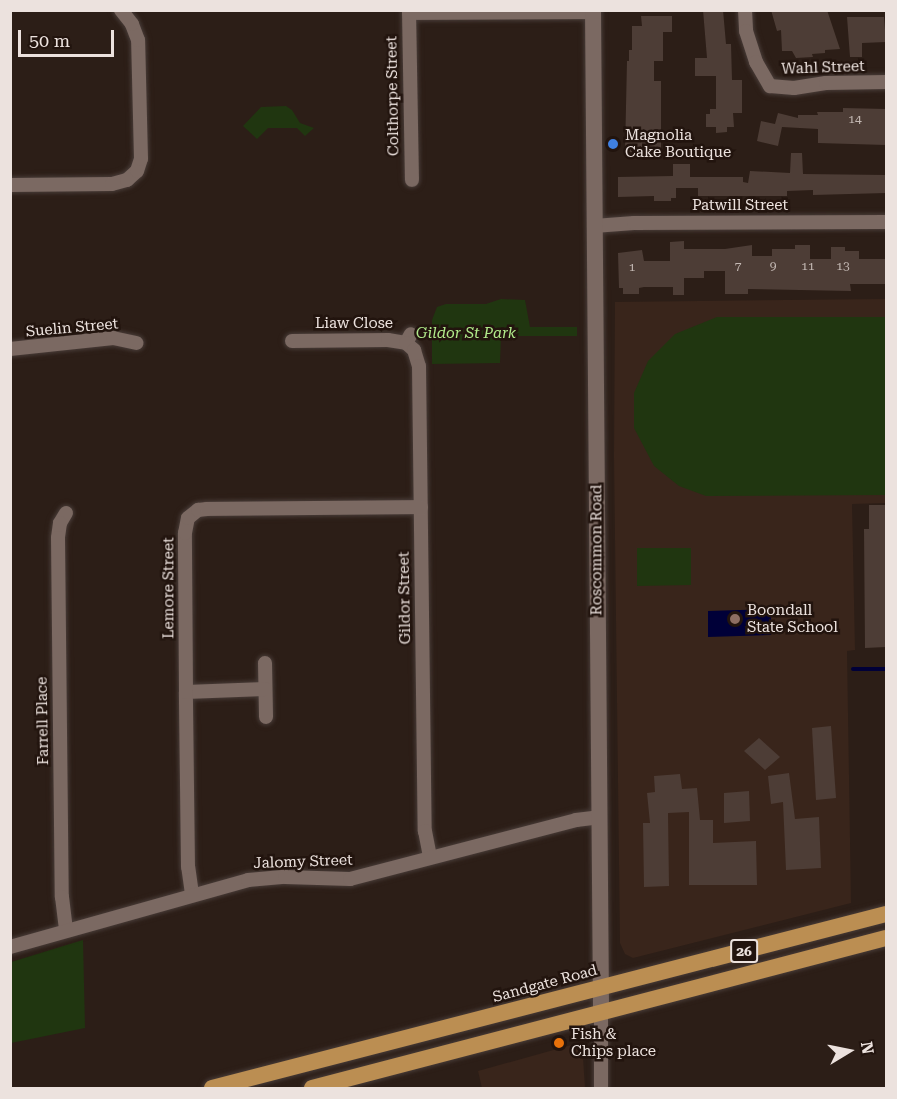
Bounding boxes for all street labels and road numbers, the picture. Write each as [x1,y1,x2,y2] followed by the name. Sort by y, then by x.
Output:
[383,36,403,156] street label: Colthorpe Street
[781,58,865,78] street label: Wahl Street
[692,197,788,215] street label: Patwill Street
[25,315,119,341] street label: Suelin Street
[315,315,393,333] street label: Liaw Close
[588,485,606,615] street label: Roscommon Road
[160,537,178,639] street label: Lemore Street
[395,551,415,645] street label: Gildor Street
[33,677,53,765] street label: Farrell Place
[253,851,353,873] street label: Jalomy Street
[729,940,759,962] road number: 26
[491,961,599,1007] street label: Sandgate Road

